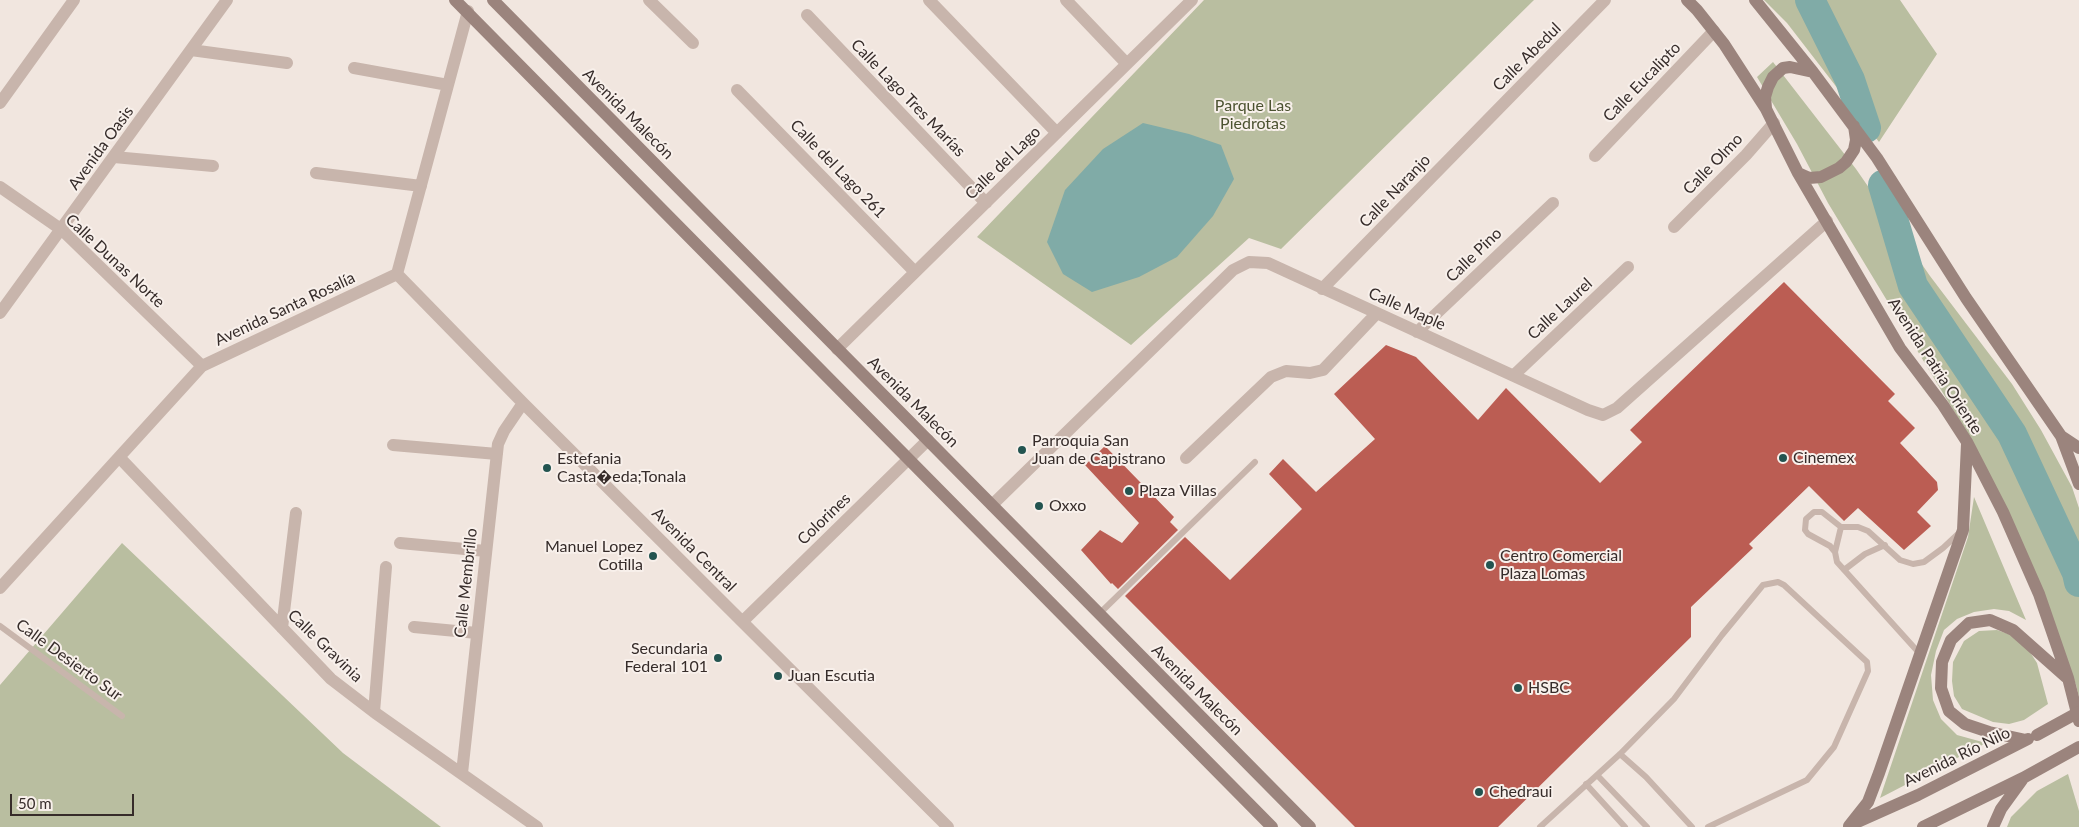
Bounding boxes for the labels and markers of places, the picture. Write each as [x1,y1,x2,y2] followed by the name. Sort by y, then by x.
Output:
[1032,431,1166,469] place label: Parroquia San Juan de Capistrano
[1016,444,1028,456] marker: Parroquia San Juan de Capistrano
[1793,448,1854,468] place label: Cinemex
[557,449,686,487] place label: Estefania Casta�eda;Tonala
[1777,452,1789,464] marker: Cinemex
[541,462,553,474] marker: Estefania Casta�eda;Tonala
[1139,481,1217,501] place label: Plaza Villas
[1123,485,1135,497] marker: Plaza Villas
[1049,496,1086,516] place label: Oxxo
[1033,500,1045,512] marker: Oxxo
[545,537,643,575] place label: Manuel Lopez Cotilla
[1500,546,1622,584] place label: Centro Comercial Plaza Lomas
[647,550,659,562] marker: Manuel Lopez Cotilla
[1484,559,1496,571] marker: Centro Comercial Plaza Lomas
[624,639,708,677] place label: Secundaria Federal 101
[712,652,724,664] marker: Secundaria Federal 101
[788,666,875,686] place label: Juan Escutia
[772,670,784,682] marker: Juan Escutia
[1528,678,1570,698] place label: HSBC
[1512,682,1524,694] marker: HSBC
[1489,782,1552,802] place label: Chedraui
[1473,786,1485,798] marker: Chedraui

